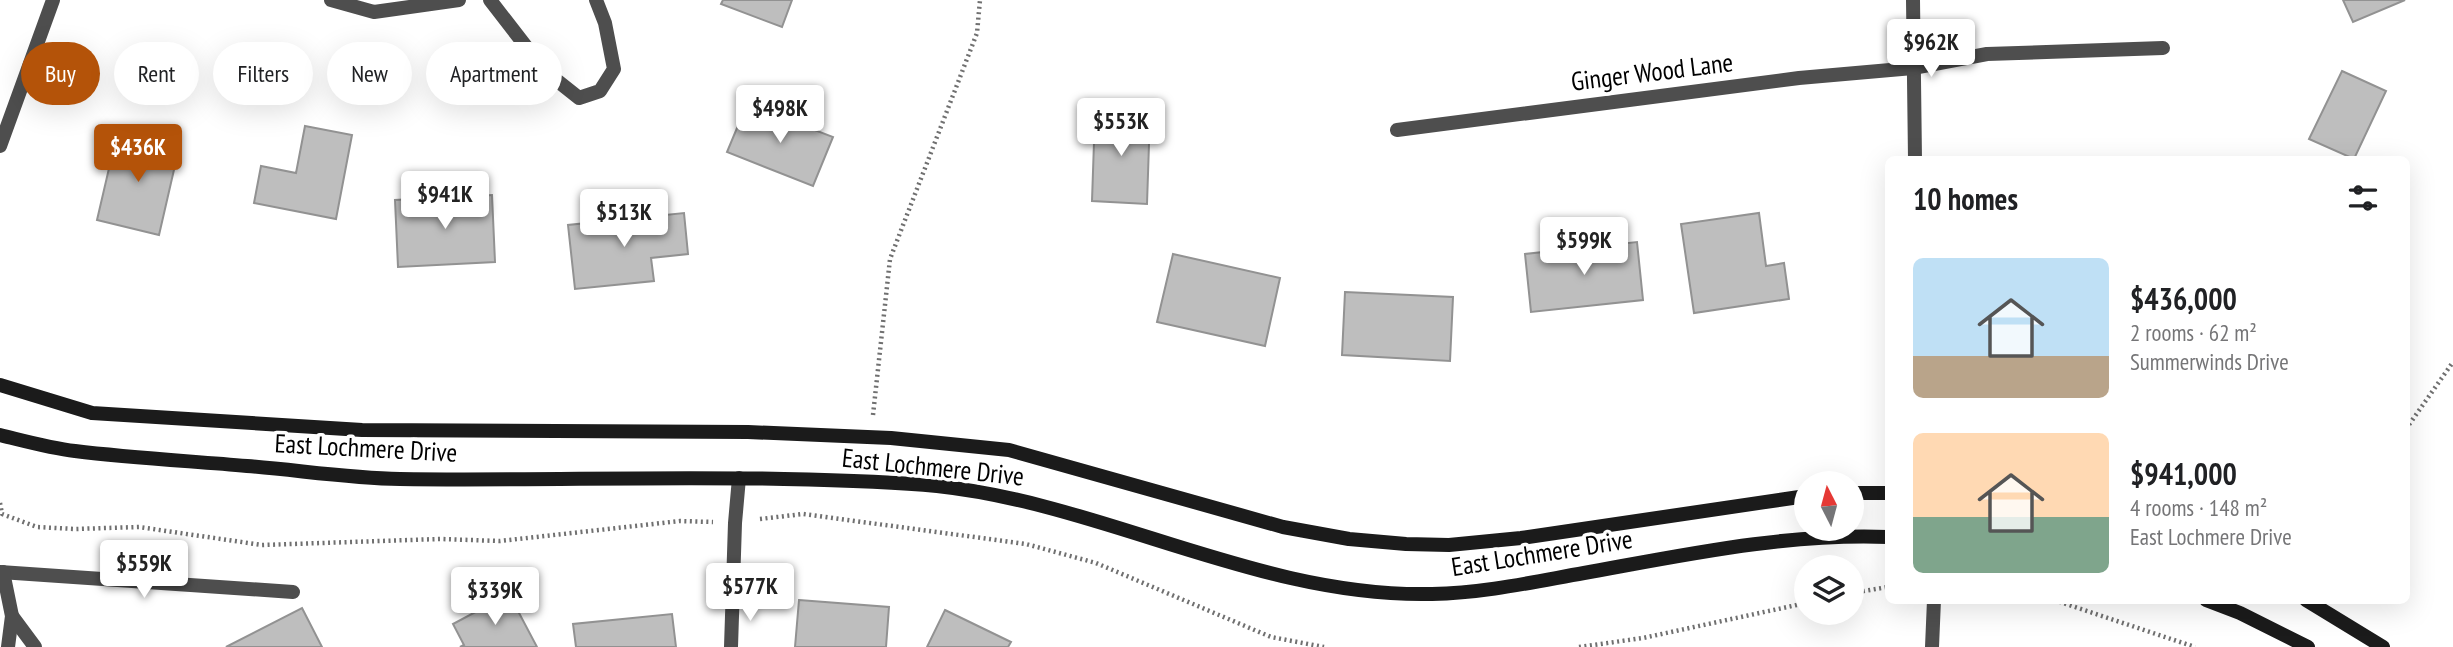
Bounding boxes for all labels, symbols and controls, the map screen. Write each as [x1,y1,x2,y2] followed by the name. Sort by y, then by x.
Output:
[1882,20,1980,79] pin: $962K
[1903,27,1959,56] text: $962K
[21,42,100,105] chip: Buy
[114,42,199,105] chip: Rent
[213,42,313,105] chip: Filters
[327,42,412,105] chip: New
[426,42,562,105] chip: Apartment
[1569,45,1735,98] street label: Ginger Wood Lane
[731,86,829,145] pin: $498K
[752,93,808,122] text: $498K
[1072,99,1170,158] pin: $553K
[1093,106,1149,135] text: $553K
[89,124,187,184] pin: $436K
[110,132,166,161] text: $436K
[396,172,494,231] pin: $941K
[417,179,473,208] text: $941K
[1913,179,2018,218] text: 10 homes
[2344,179,2382,217] icon: filters
[575,190,673,249] pin: $513K
[596,197,652,226] text: $513K
[1535,218,1633,277] pin: $599K
[1556,225,1612,254] text: $599K
[2130,279,2237,318] text: $436,000
[1969,286,2053,370] icon: home
[2130,318,2257,347] text: 2 rooms · 62 m²
[2130,347,2289,376] text: Summerwinds Drive
[274,426,458,469] street label: East Lochmere Drive
[840,441,1026,492] street label: East Lochmere Drive
[2130,454,2237,493] text: $941,000
[1969,461,2053,545] icon: home
[1794,471,1864,541] north arrow
[1794,471,1864,625] map controls
[2130,493,2267,522] text: 4 rooms · 148 m²
[1449,522,1635,583] street label: East Lochmere Drive
[2130,522,2292,551] text: East Lochmere Drive
[95,540,193,600] pin: $559K
[116,548,172,577] text: $559K
[1794,555,1864,625] button: layers
[701,564,799,623] pin: $577K
[446,568,544,627] pin: $339K
[722,571,778,600] text: $577K
[467,575,523,604] text: $339K

